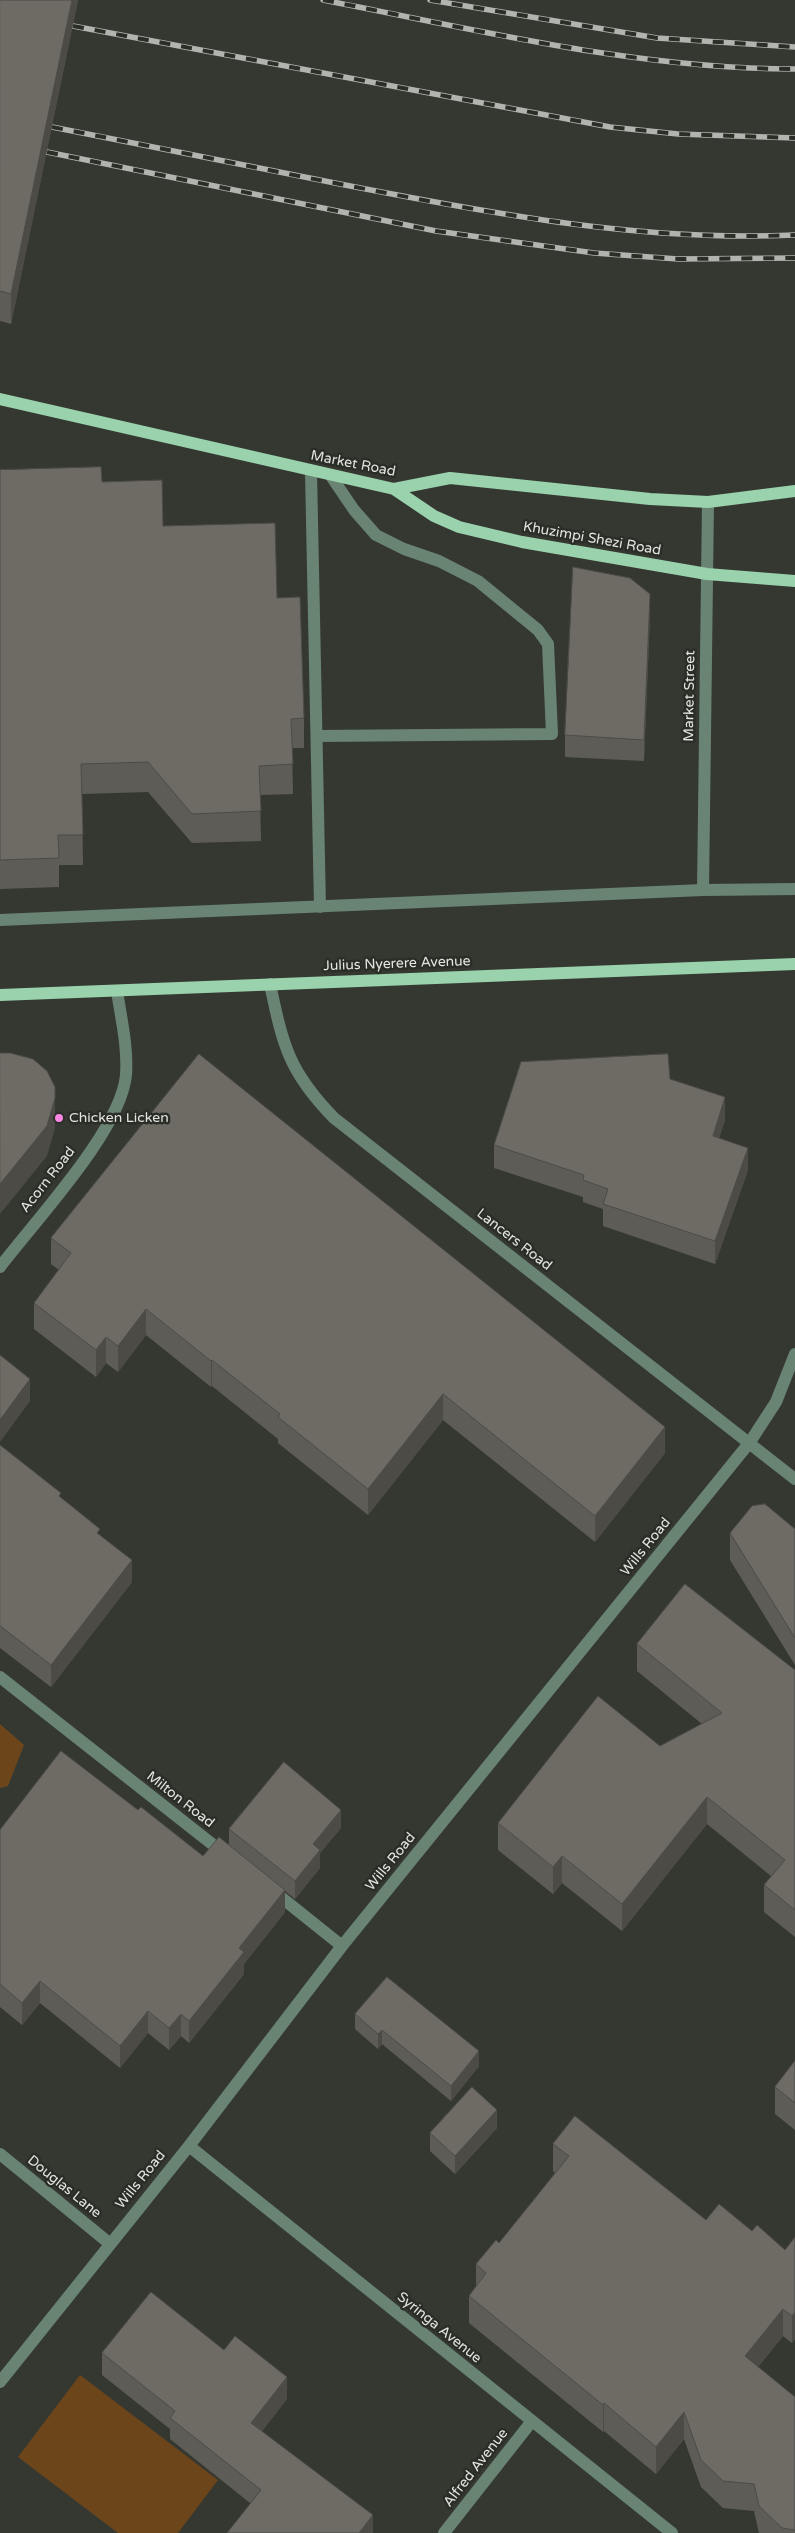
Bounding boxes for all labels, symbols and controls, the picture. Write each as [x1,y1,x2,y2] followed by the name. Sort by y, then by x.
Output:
[309,448,397,480] street label: Market Road
[522,519,662,559] street label: Khuzimpi Shezi Road
[681,650,699,742] street label: Market Street
[323,953,471,975] street label: Julius Nyerere Avenue
[69,1110,169,1126] place label: Chicken Licken
[53,1112,65,1124] marker: Chicken Licken
[17,1144,79,1216] street label: Acorn Road
[473,1205,555,1275] street label: Lancers Road
[617,1515,675,1579] street label: Wills Road
[143,1768,217,1832] street label: Milton Road
[362,1830,420,1894] street label: Wills Road
[112,2148,170,2212] street label: Wills Road
[24,2152,104,2222] street label: Douglas Lane
[393,2289,485,2367] street label: Syringa Avenue
[440,2425,512,2511] street label: Alfred Avenue

